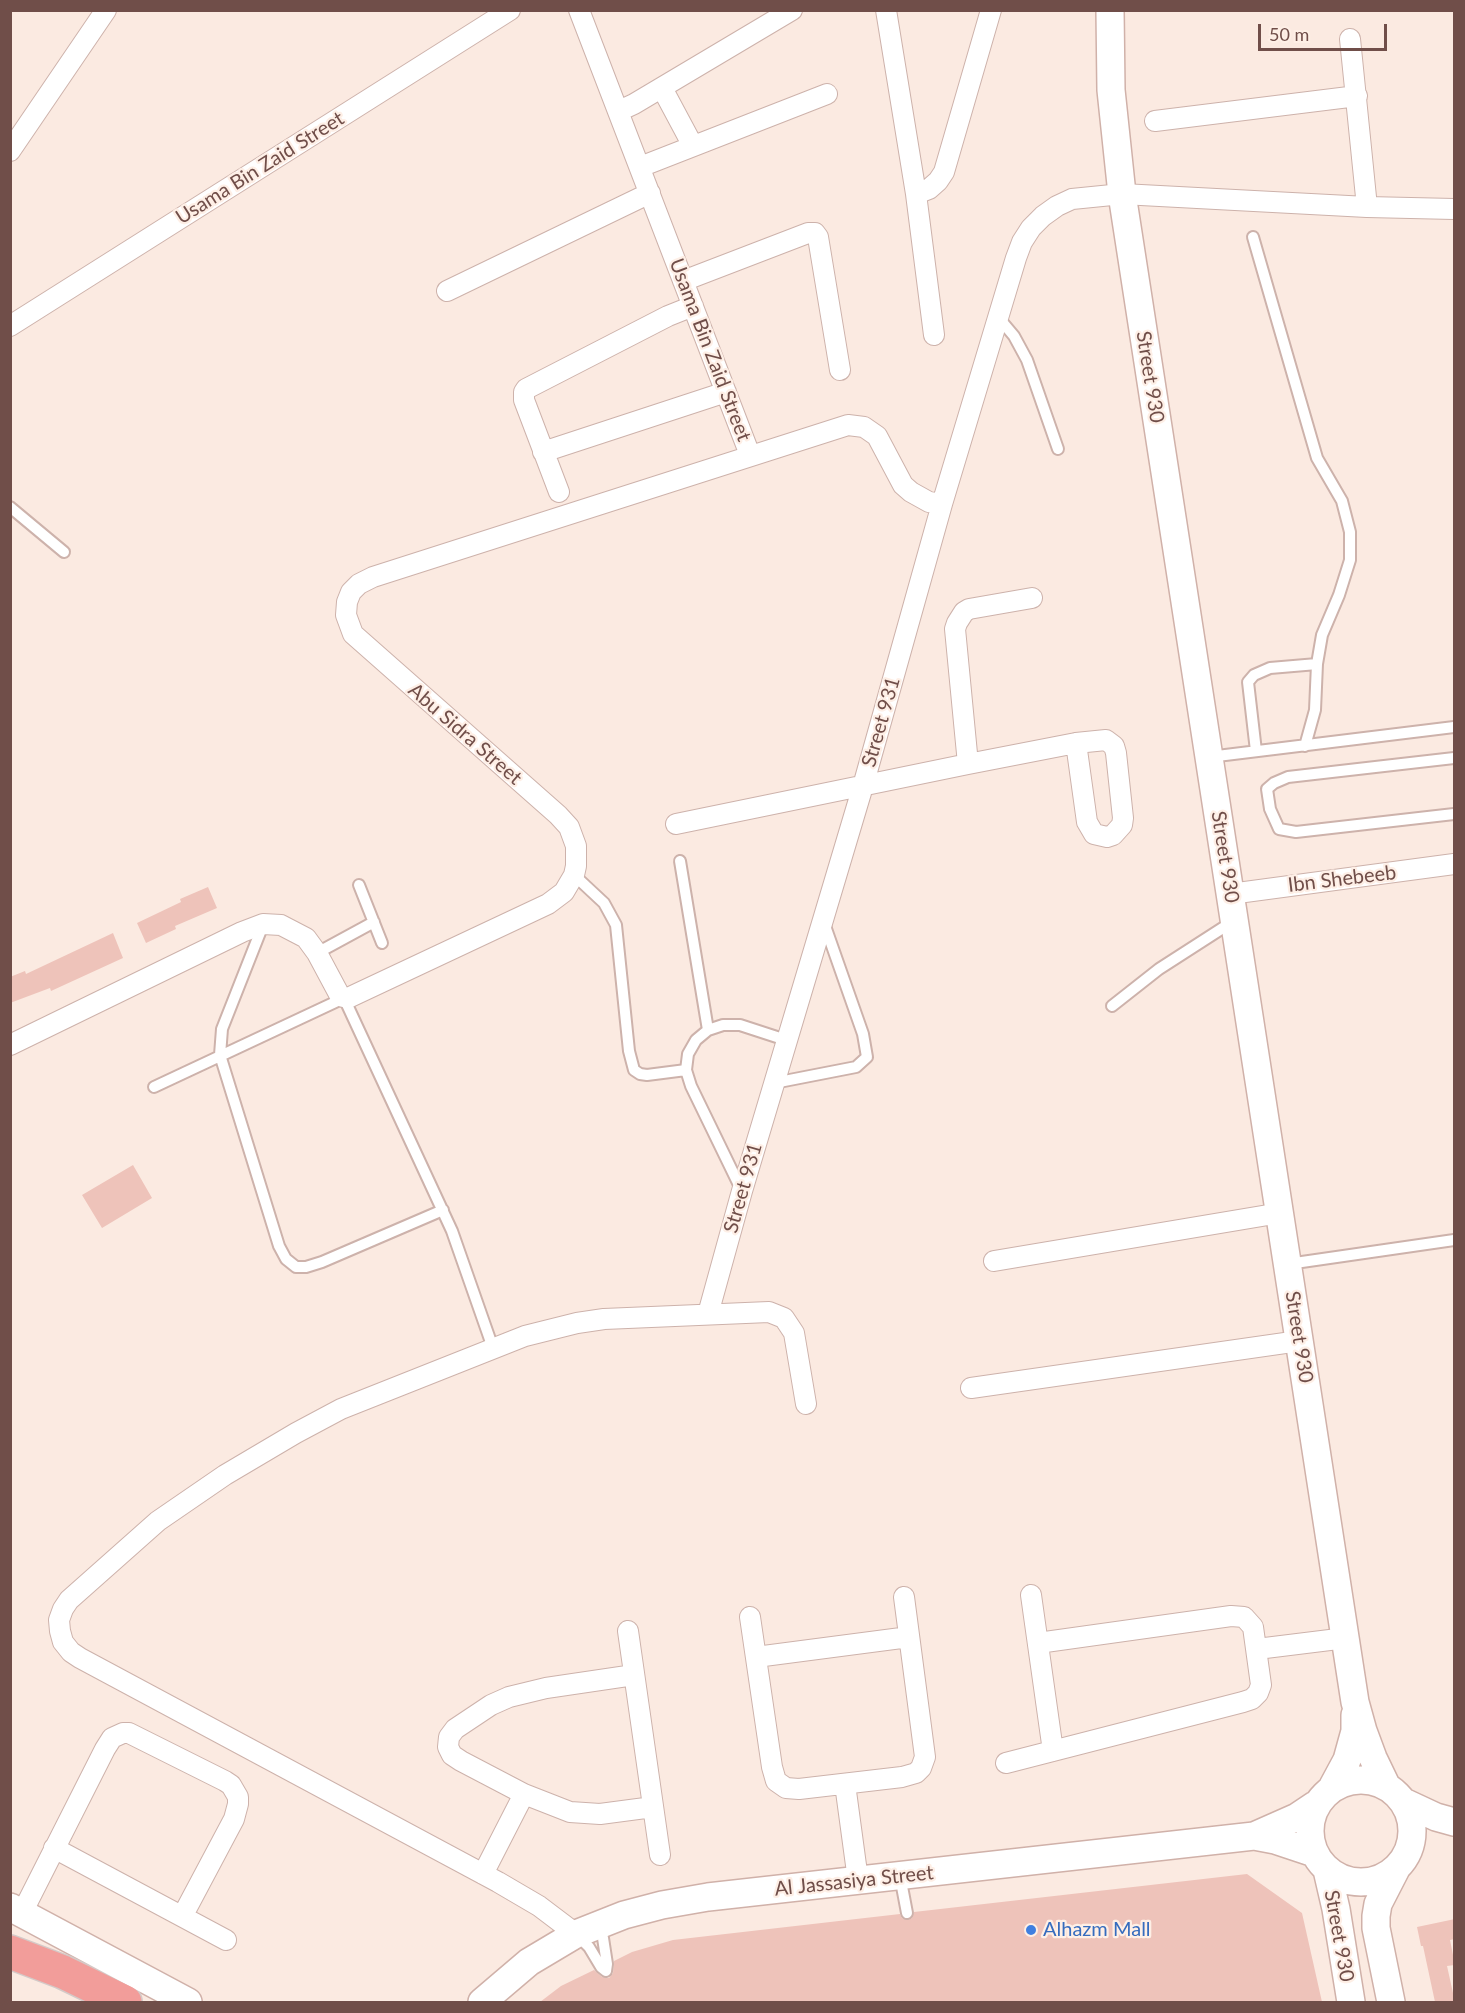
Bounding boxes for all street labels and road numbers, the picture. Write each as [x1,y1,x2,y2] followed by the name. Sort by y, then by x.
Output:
[171,106,349,230] street label: Usama Bin Zaid Street
[664,255,756,445] street label: Usama Bin Zaid Street
[1131,329,1169,425] street label: Street 930
[857,674,905,770] street label: Street 931
[403,678,527,790] street label: Abu Sidra Street
[1206,809,1244,905] street label: Street 930
[1287,860,1397,898] street label: Ibn Shebeeb
[719,1140,767,1236] street label: Street 931
[1280,1289,1318,1385] street label: Street 930
[773,1861,935,1901] street label: Al Jassasiya Street
[1319,1888,1359,1984] street label: Street 930

